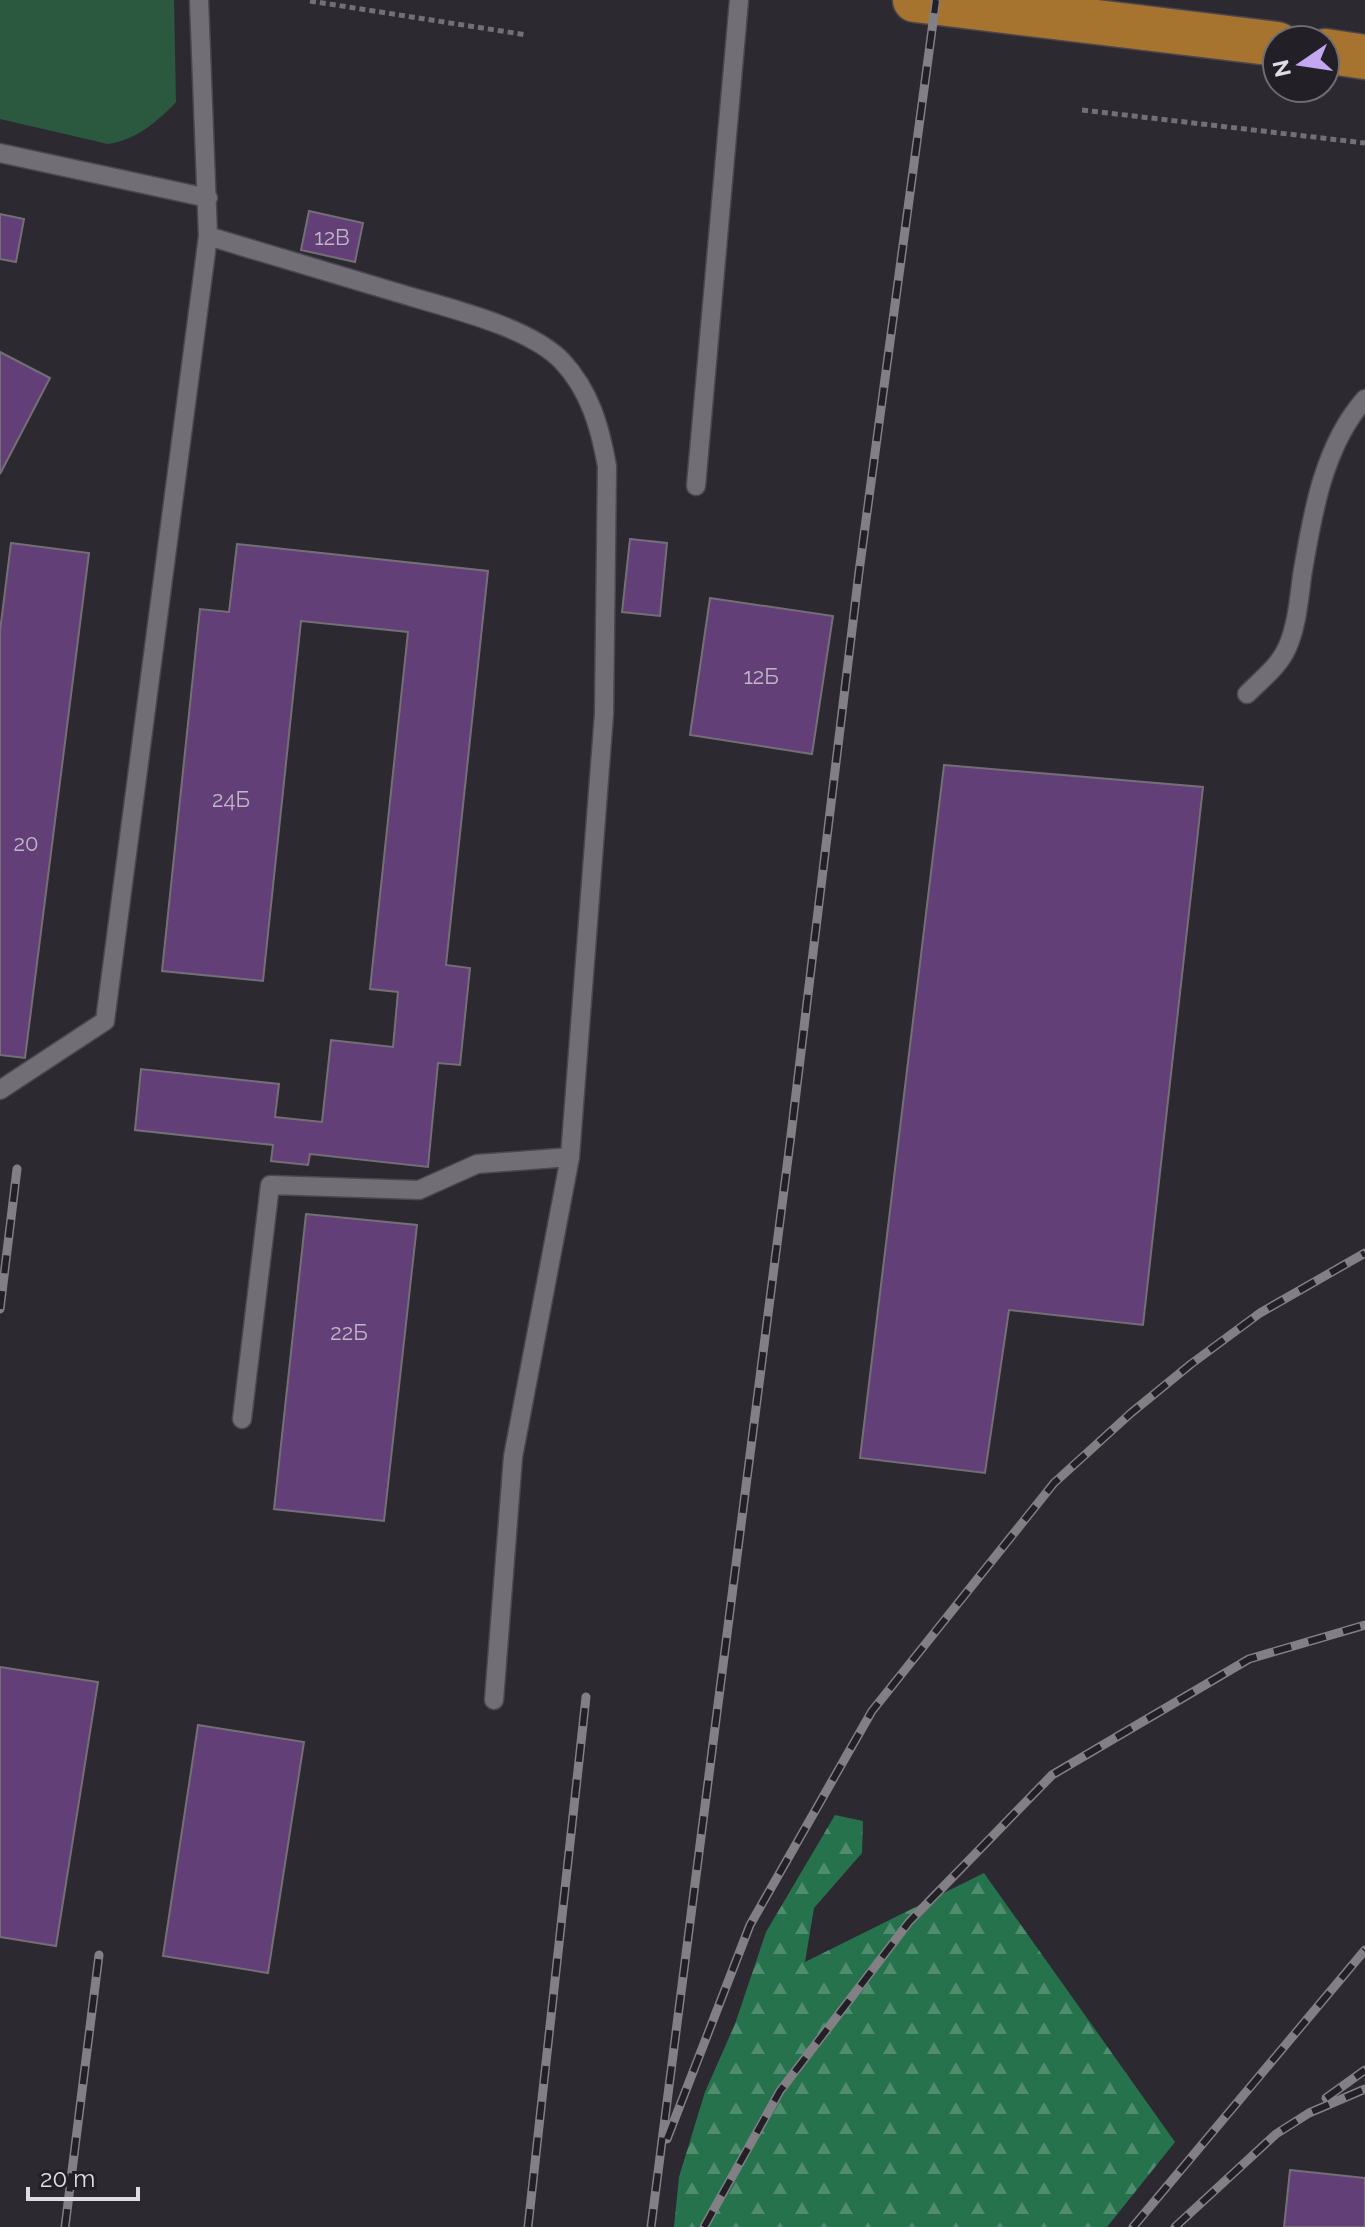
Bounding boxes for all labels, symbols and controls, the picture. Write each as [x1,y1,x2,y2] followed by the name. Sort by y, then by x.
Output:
[1261,24,1341,104] north arrow
[1267,57,1296,80] text: N
[314,224,350,250] house number: 12В
[743,663,779,689] house number: 12Б
[212,786,250,812] house number: 24Б
[14,830,38,856] house number: 20
[330,1319,368,1345] house number: 22Б
[28,2151,138,2201] scale bar
[40,2164,95,2193] text: 20 m

